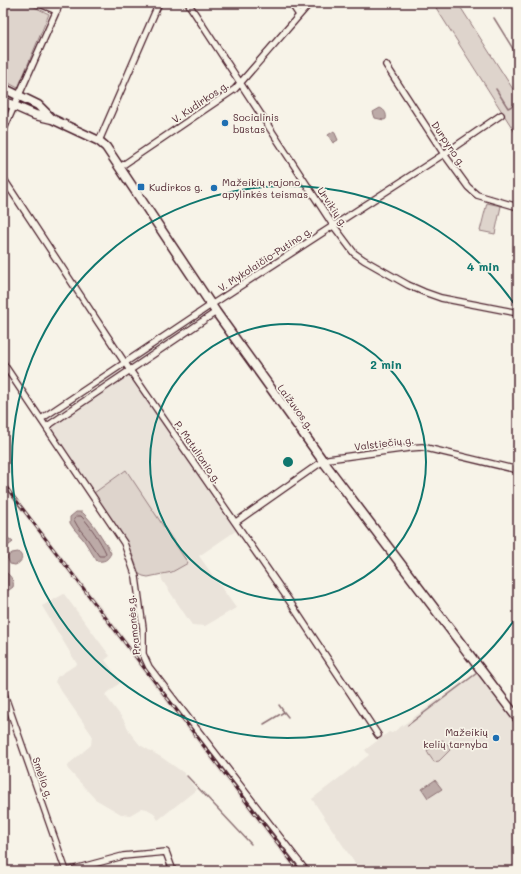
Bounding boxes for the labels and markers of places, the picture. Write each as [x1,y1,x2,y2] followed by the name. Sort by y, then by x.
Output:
[233,110,279,136] place label: Socialinis būstas
[220,118,230,128] marker: Socialinis būstas
[222,175,308,201] place label: Mažeikių rajono apylinkės teismas
[149,180,203,194] place label: Kudirkos g.
[136,182,146,192] marker: Kudirkos g.
[209,183,219,193] marker: Mažeikių rajono apylinkės teismas
[281,455,295,469] centre of rings
[423,725,489,751] place label: Mažeikių kelių tarnyba
[491,733,501,743] marker: Mažeikių kelių tarnyba

